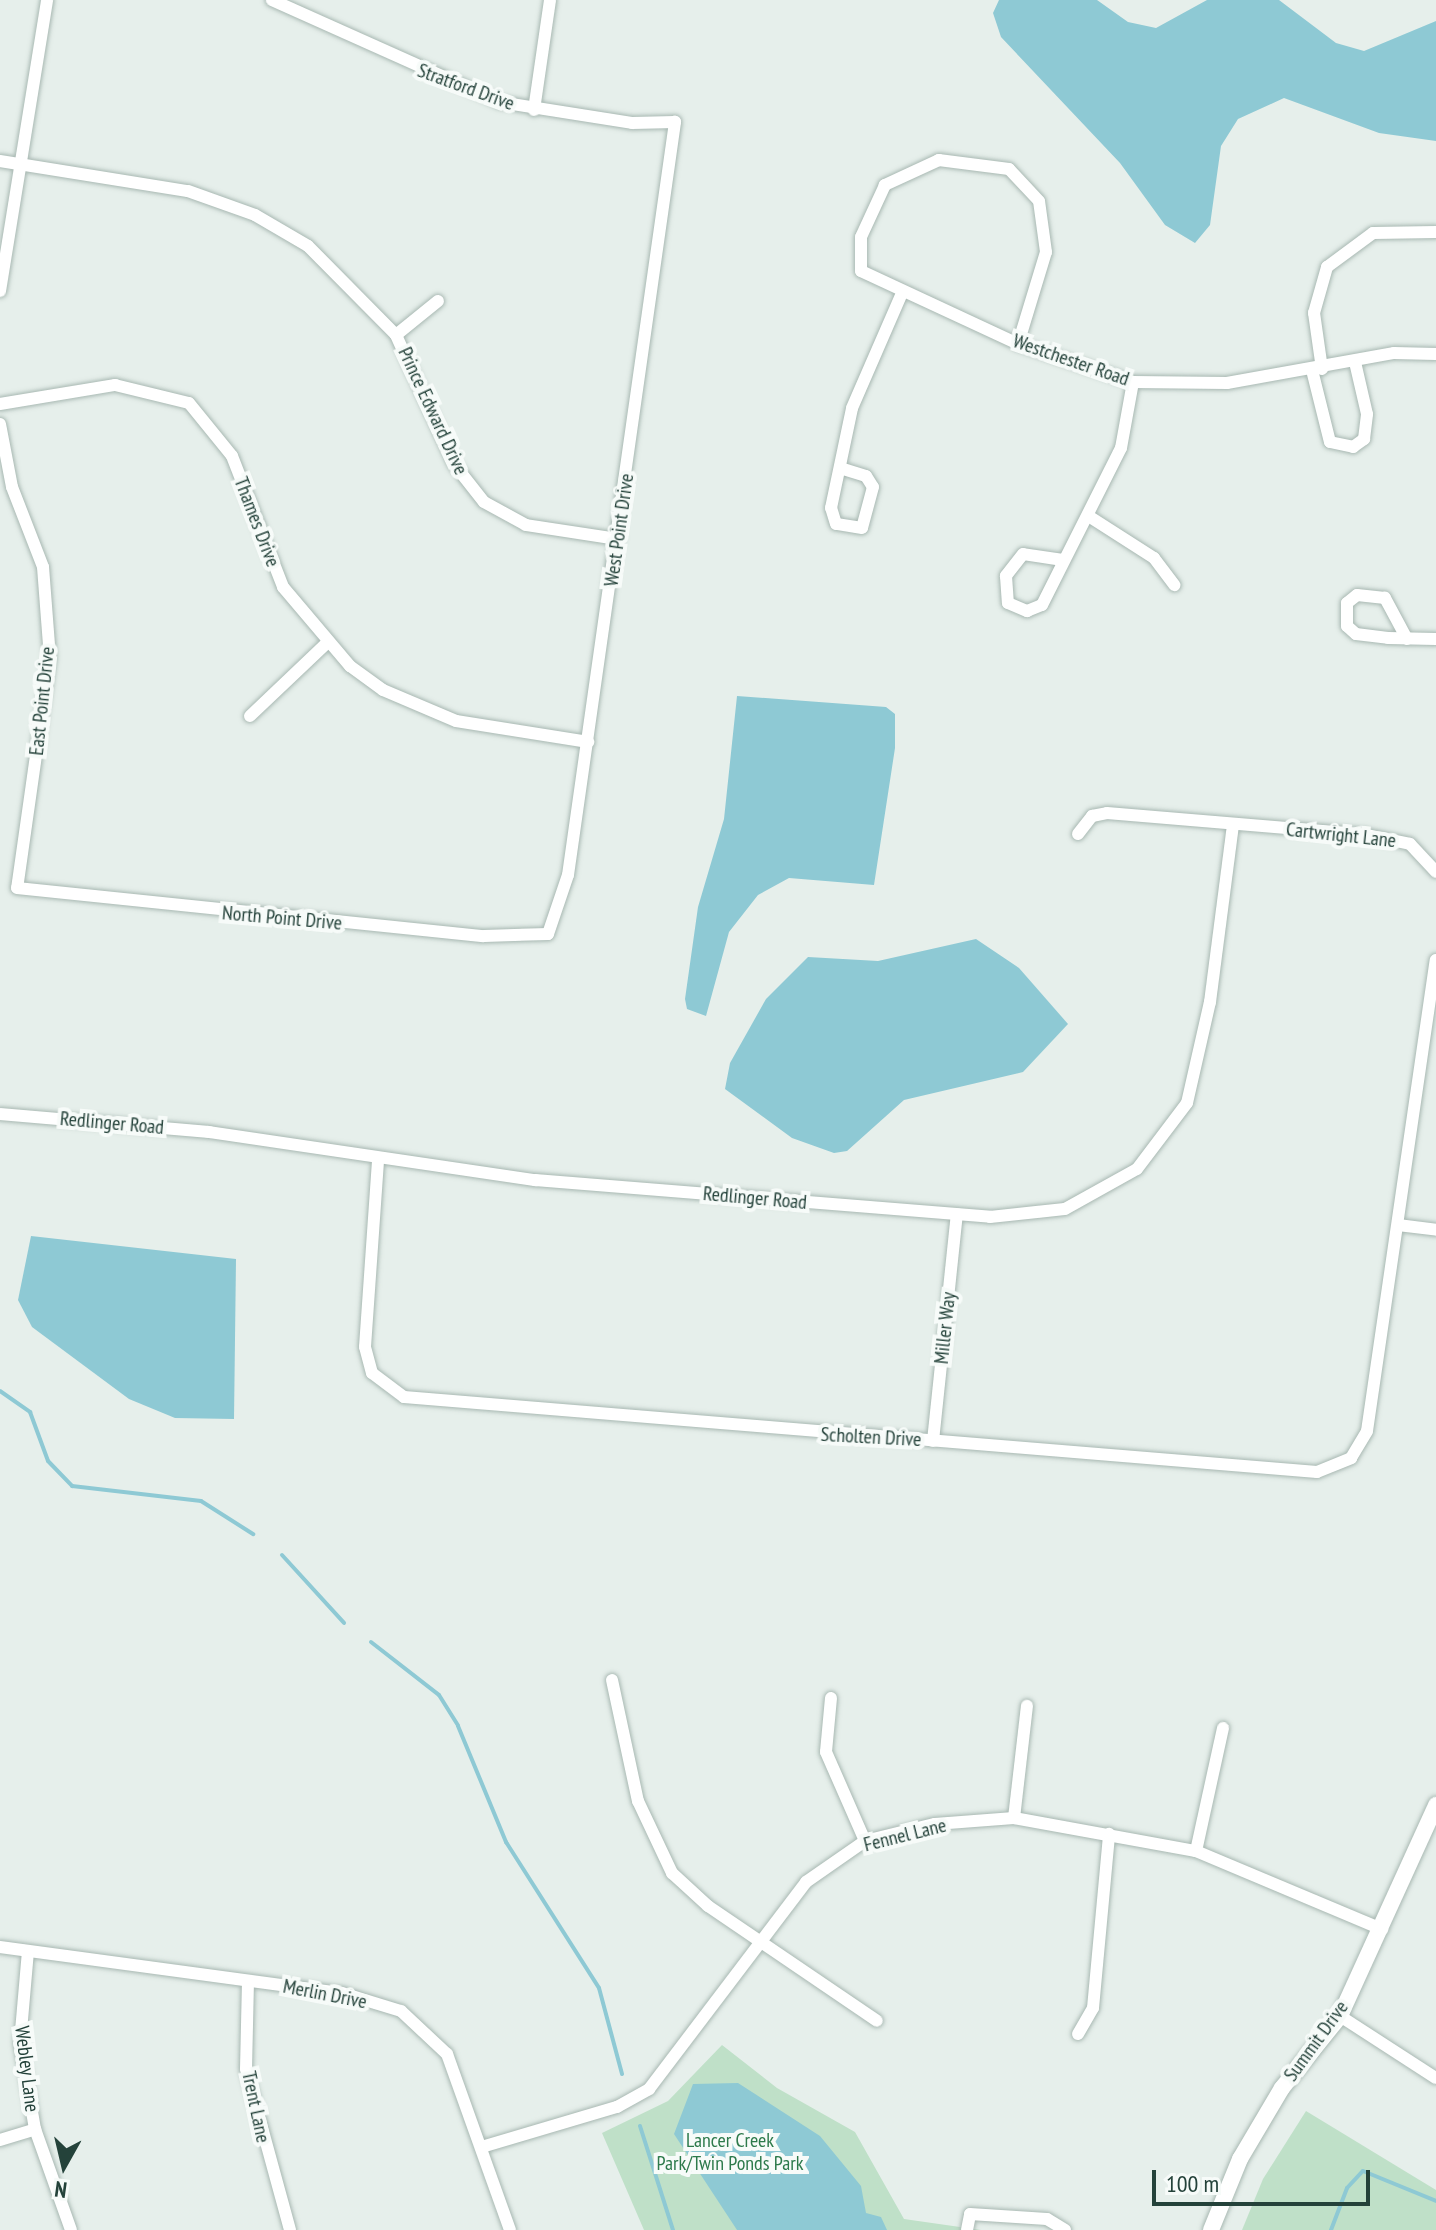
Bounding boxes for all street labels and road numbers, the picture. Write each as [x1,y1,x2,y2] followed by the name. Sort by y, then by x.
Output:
[414,58,518,116] street label: Stratford Drive
[1010,329,1132,391] street label: Westchester Road
[393,343,473,479] street label: Prince Edward Drive
[599,472,639,588] street label: West Point Drive
[229,474,285,570] street label: Thames Drive
[24,645,60,757] street label: East Point Drive
[1285,817,1397,853] street label: Cartwright Lane
[221,901,343,935] street label: North Point Drive
[59,1107,165,1139] street label: Redlinger Road
[702,1182,808,1214] street label: Redlinger Road
[929,1291,961,1365] street label: Miller Way
[820,1422,922,1452] street label: Scholten Drive
[861,1813,949,1857] street label: Fennel Lane
[281,1974,369,2014] street label: Merlin Drive
[1279,1996,1353,2086] street label: Summit Drive
[10,2024,44,2114] street label: Webley Lane
[237,2069,275,2145] street label: Trent Lane

